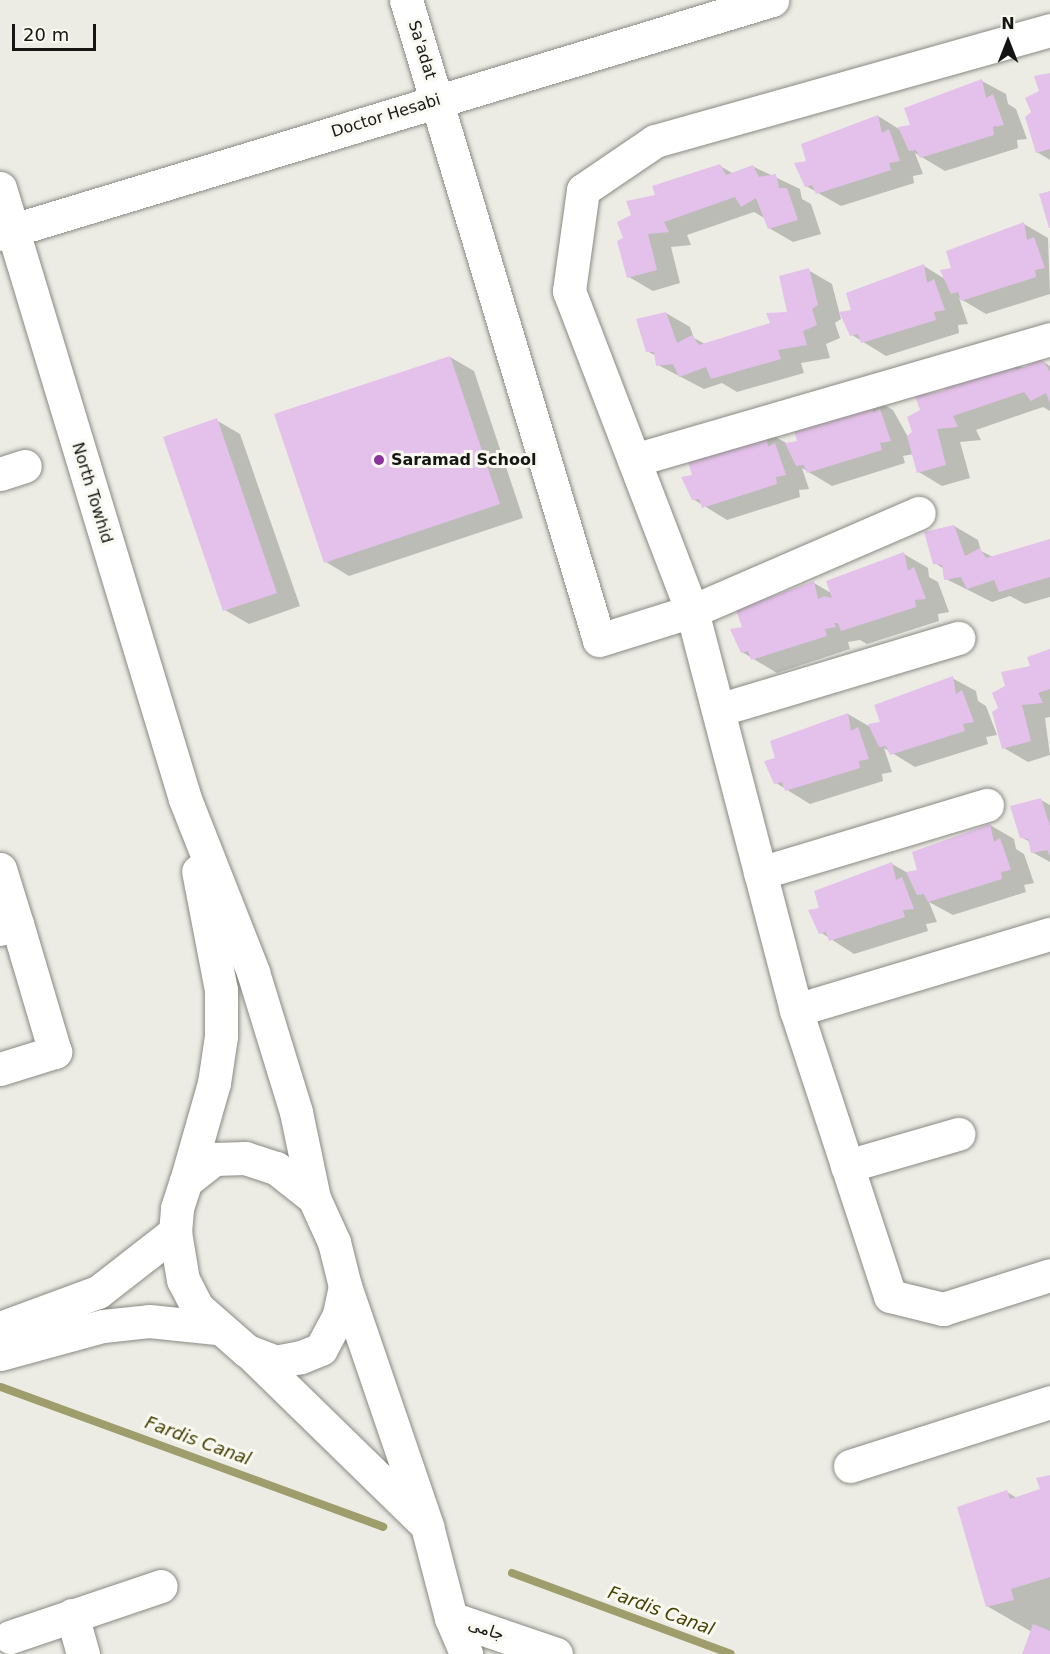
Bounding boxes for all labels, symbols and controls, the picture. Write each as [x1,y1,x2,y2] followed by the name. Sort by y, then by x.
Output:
[15,12,99,50] scale bar
[978,12,1038,72] north arrow
[1001,14,1015,33] text: N
[404,18,440,82] street label: Sa'adat
[23,24,69,45] text: 20 m
[329,90,443,142] street label: Doctor Hesabi
[68,440,116,546] street label: North Towhid
[391,450,536,470] place label: Saramad School
[372,453,386,467] marker: Saramad School
[142,1412,254,1470] water label: Fardis Canal
[605,1582,717,1640] water label: Fardis Canal
[466,1615,506,1645] street label: جامی

